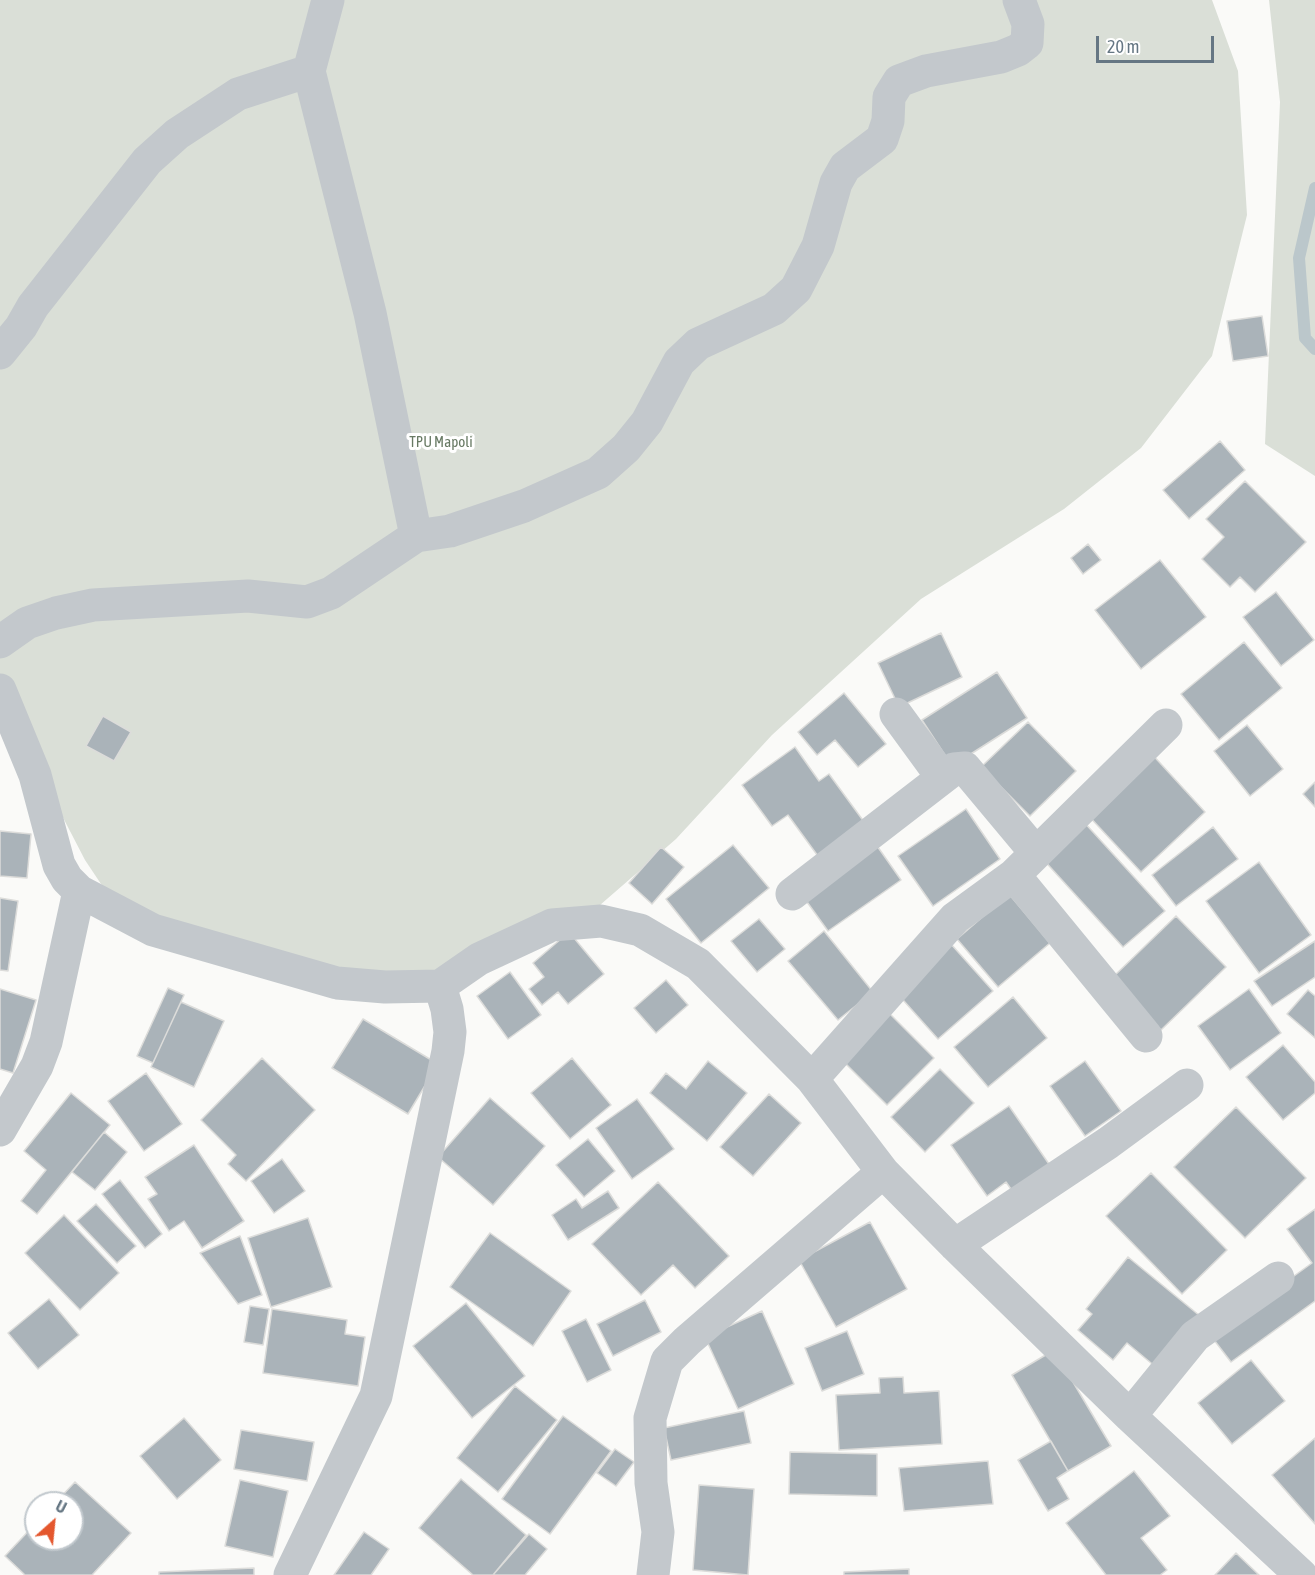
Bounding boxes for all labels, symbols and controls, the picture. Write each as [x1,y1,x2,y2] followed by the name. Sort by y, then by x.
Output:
[1099,24,1218,62] scale bar
[1107,36,1139,57] text: 20 m
[409,433,473,451] park label: TPU Mapoli
[24,1491,84,1551] north arrow
[53,1497,70,1517] text: U

